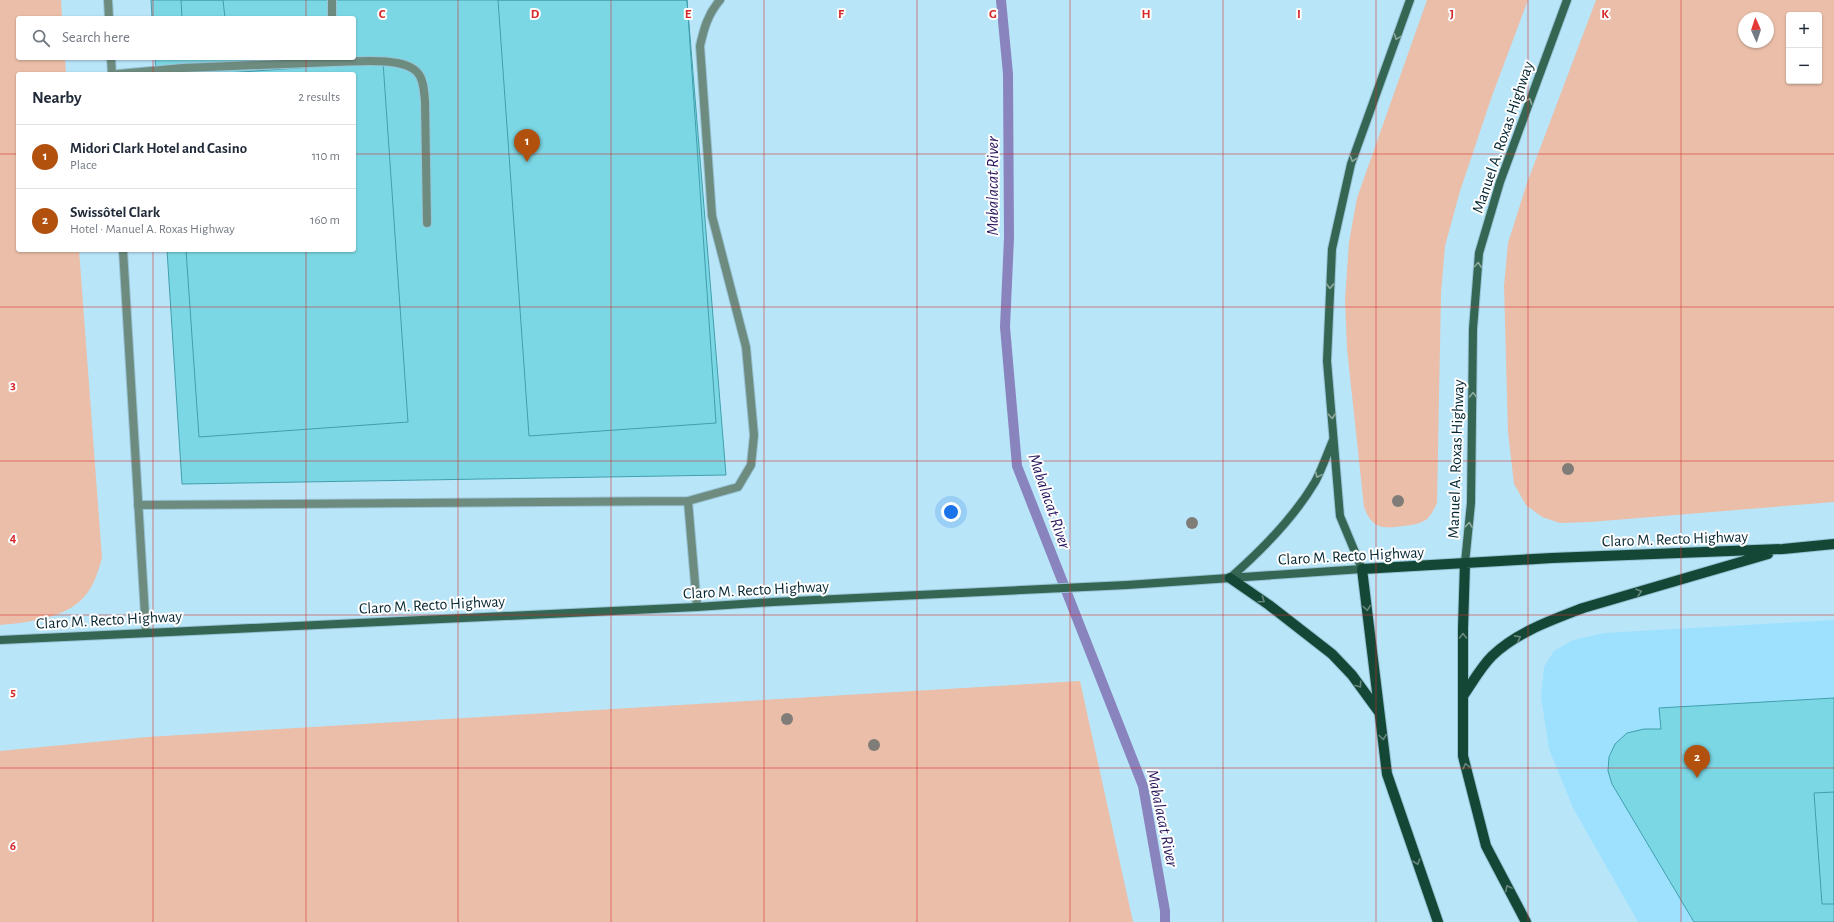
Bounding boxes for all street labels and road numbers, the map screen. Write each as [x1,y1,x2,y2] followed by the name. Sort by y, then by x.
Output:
[1469,59,1537,216] street label: Manuel A. Roxas Highway
[1445,379,1468,539] street label: Manuel A. Roxas Highway
[1602,528,1749,551] street label: Claro M. Recto Highway
[1277,544,1425,569] street label: Claro M. Recto Highway
[682,578,830,603] street label: Claro M. Recto Highway
[358,593,506,618] street label: Claro M. Recto Highway
[35,608,183,633] street label: Claro M. Recto Highway

